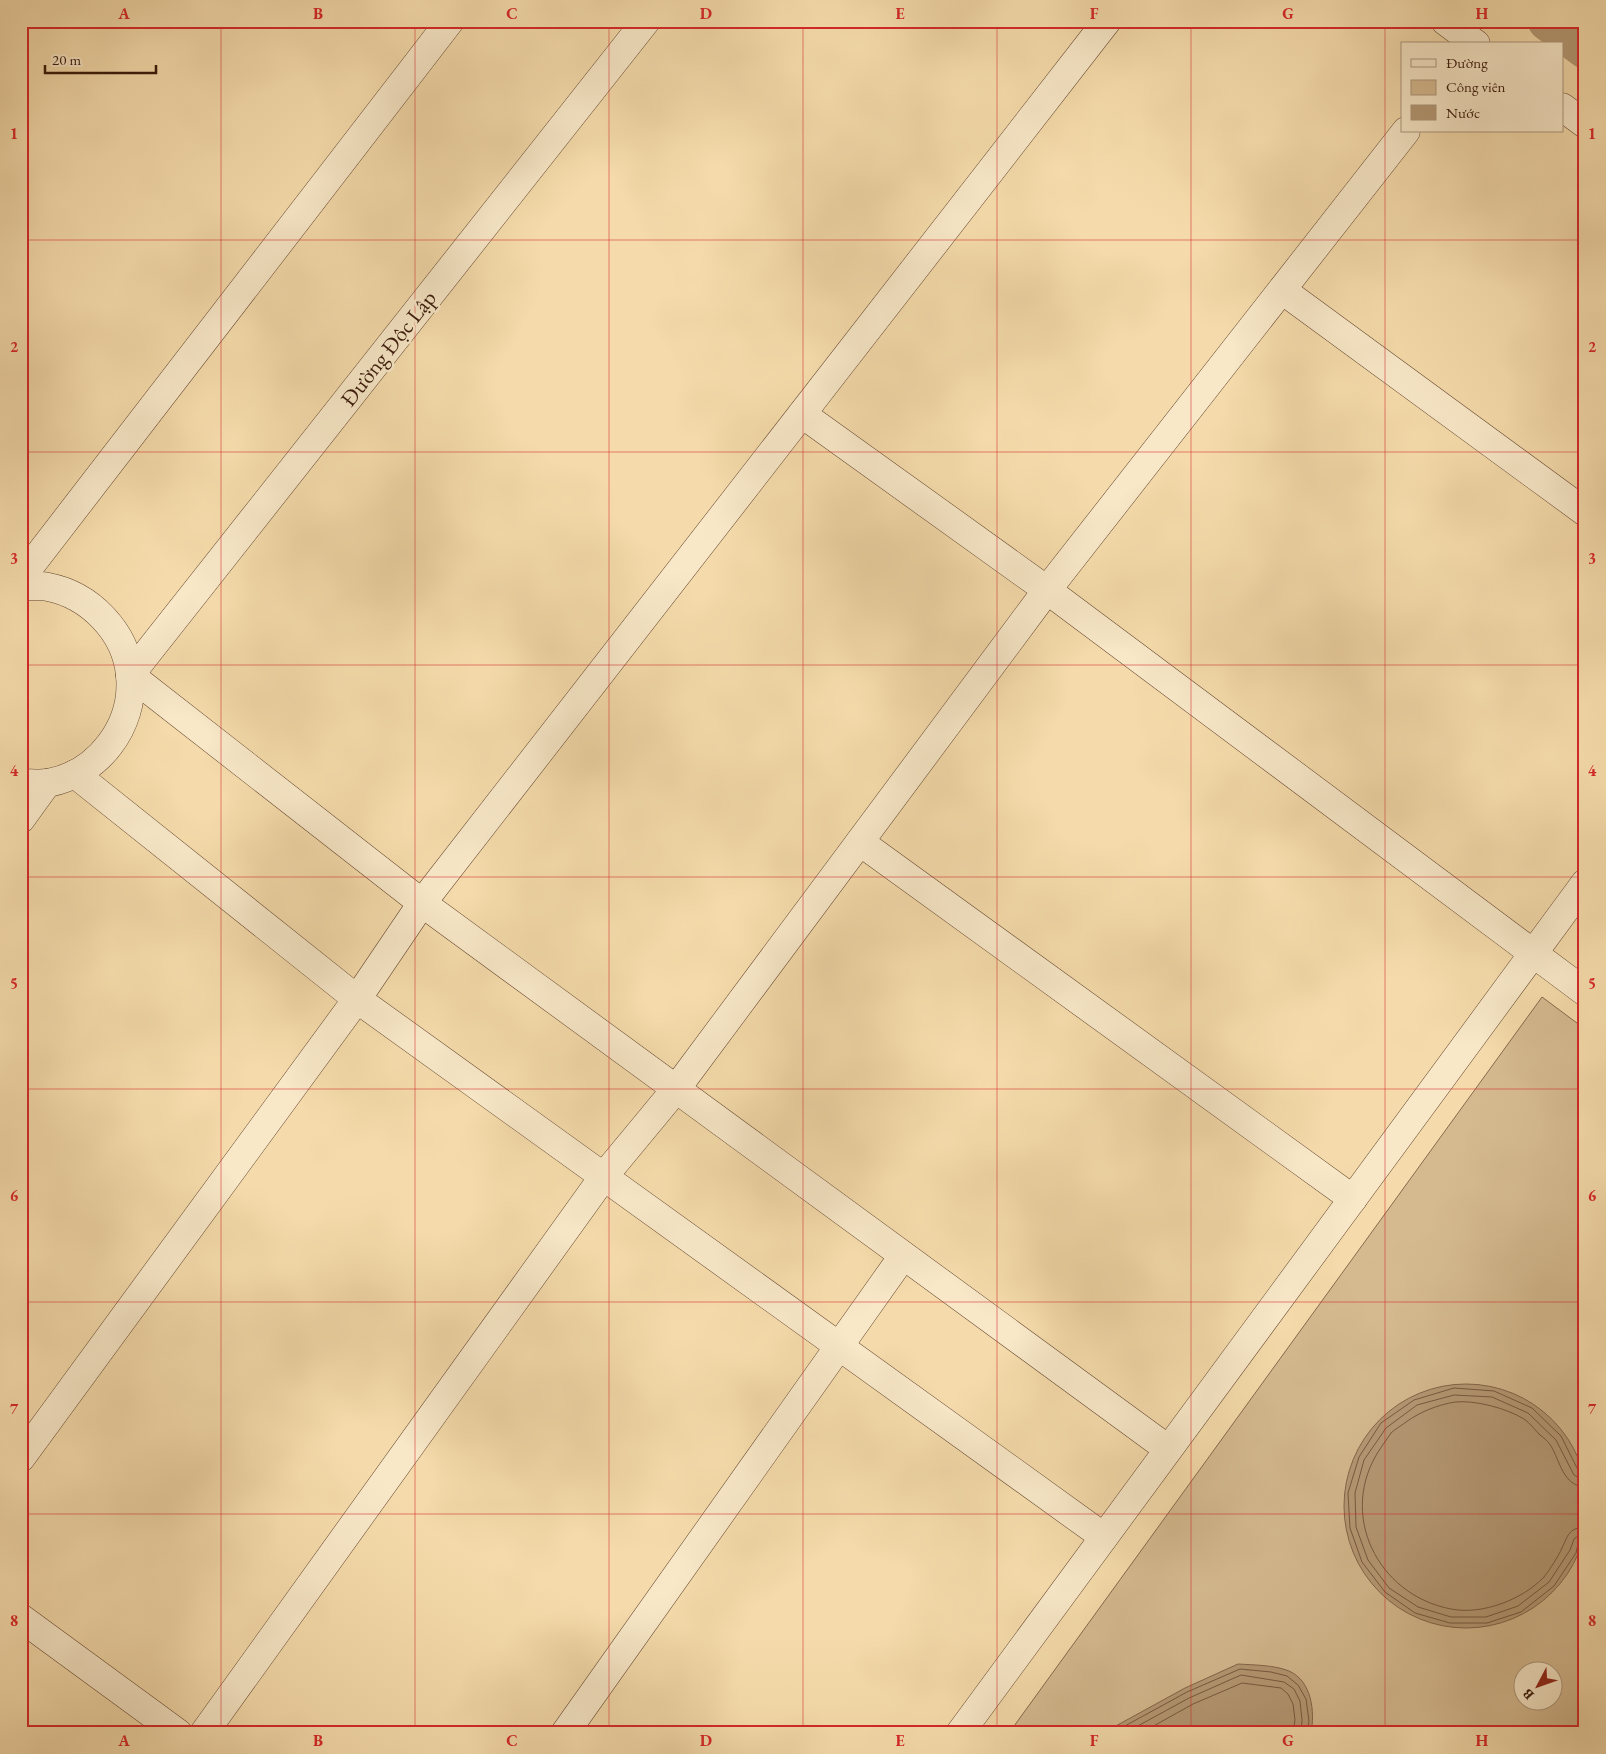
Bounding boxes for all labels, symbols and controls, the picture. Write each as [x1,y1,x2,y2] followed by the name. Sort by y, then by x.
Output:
[117,3,130,24] text: A
[313,3,323,24] text: B
[506,3,518,24] text: C
[700,3,712,24] text: D
[895,3,905,24] text: E
[1090,3,1099,24] text: F
[1282,3,1294,24] text: G
[1476,3,1489,24] text: H
[45,42,156,74] scale bar
[1401,42,1564,132] legend
[52,50,81,69] text: 20 m
[1446,53,1488,72] text: Đường
[1446,77,1506,96] text: Công viên
[1446,103,1480,122] text: Nước
[10,123,18,144] text: 1
[1588,123,1596,144] text: 1
[334,284,443,412] street label: Đường Độc Lập
[10,336,19,357] text: 2
[1588,336,1597,357] text: 2
[10,548,18,569] text: 3
[1588,548,1596,569] text: 3
[10,760,19,781] text: 4
[1588,760,1597,781] text: 4
[10,973,18,994] text: 5
[1588,973,1596,994] text: 5
[10,1185,19,1206] text: 6
[1588,1185,1597,1206] text: 6
[10,1398,19,1419] text: 7
[1588,1398,1597,1419] text: 7
[10,1610,18,1631] text: 8
[1588,1610,1596,1631] text: 8
[1514,1662,1564,1712] north arrow
[1518,1685,1538,1704] text: B
[117,1730,130,1751] text: A
[313,1730,323,1751] text: B
[506,1730,518,1751] text: C
[700,1730,712,1751] text: D
[895,1730,905,1751] text: E
[1090,1730,1099,1751] text: F
[1282,1730,1294,1751] text: G
[1476,1730,1489,1751] text: H

